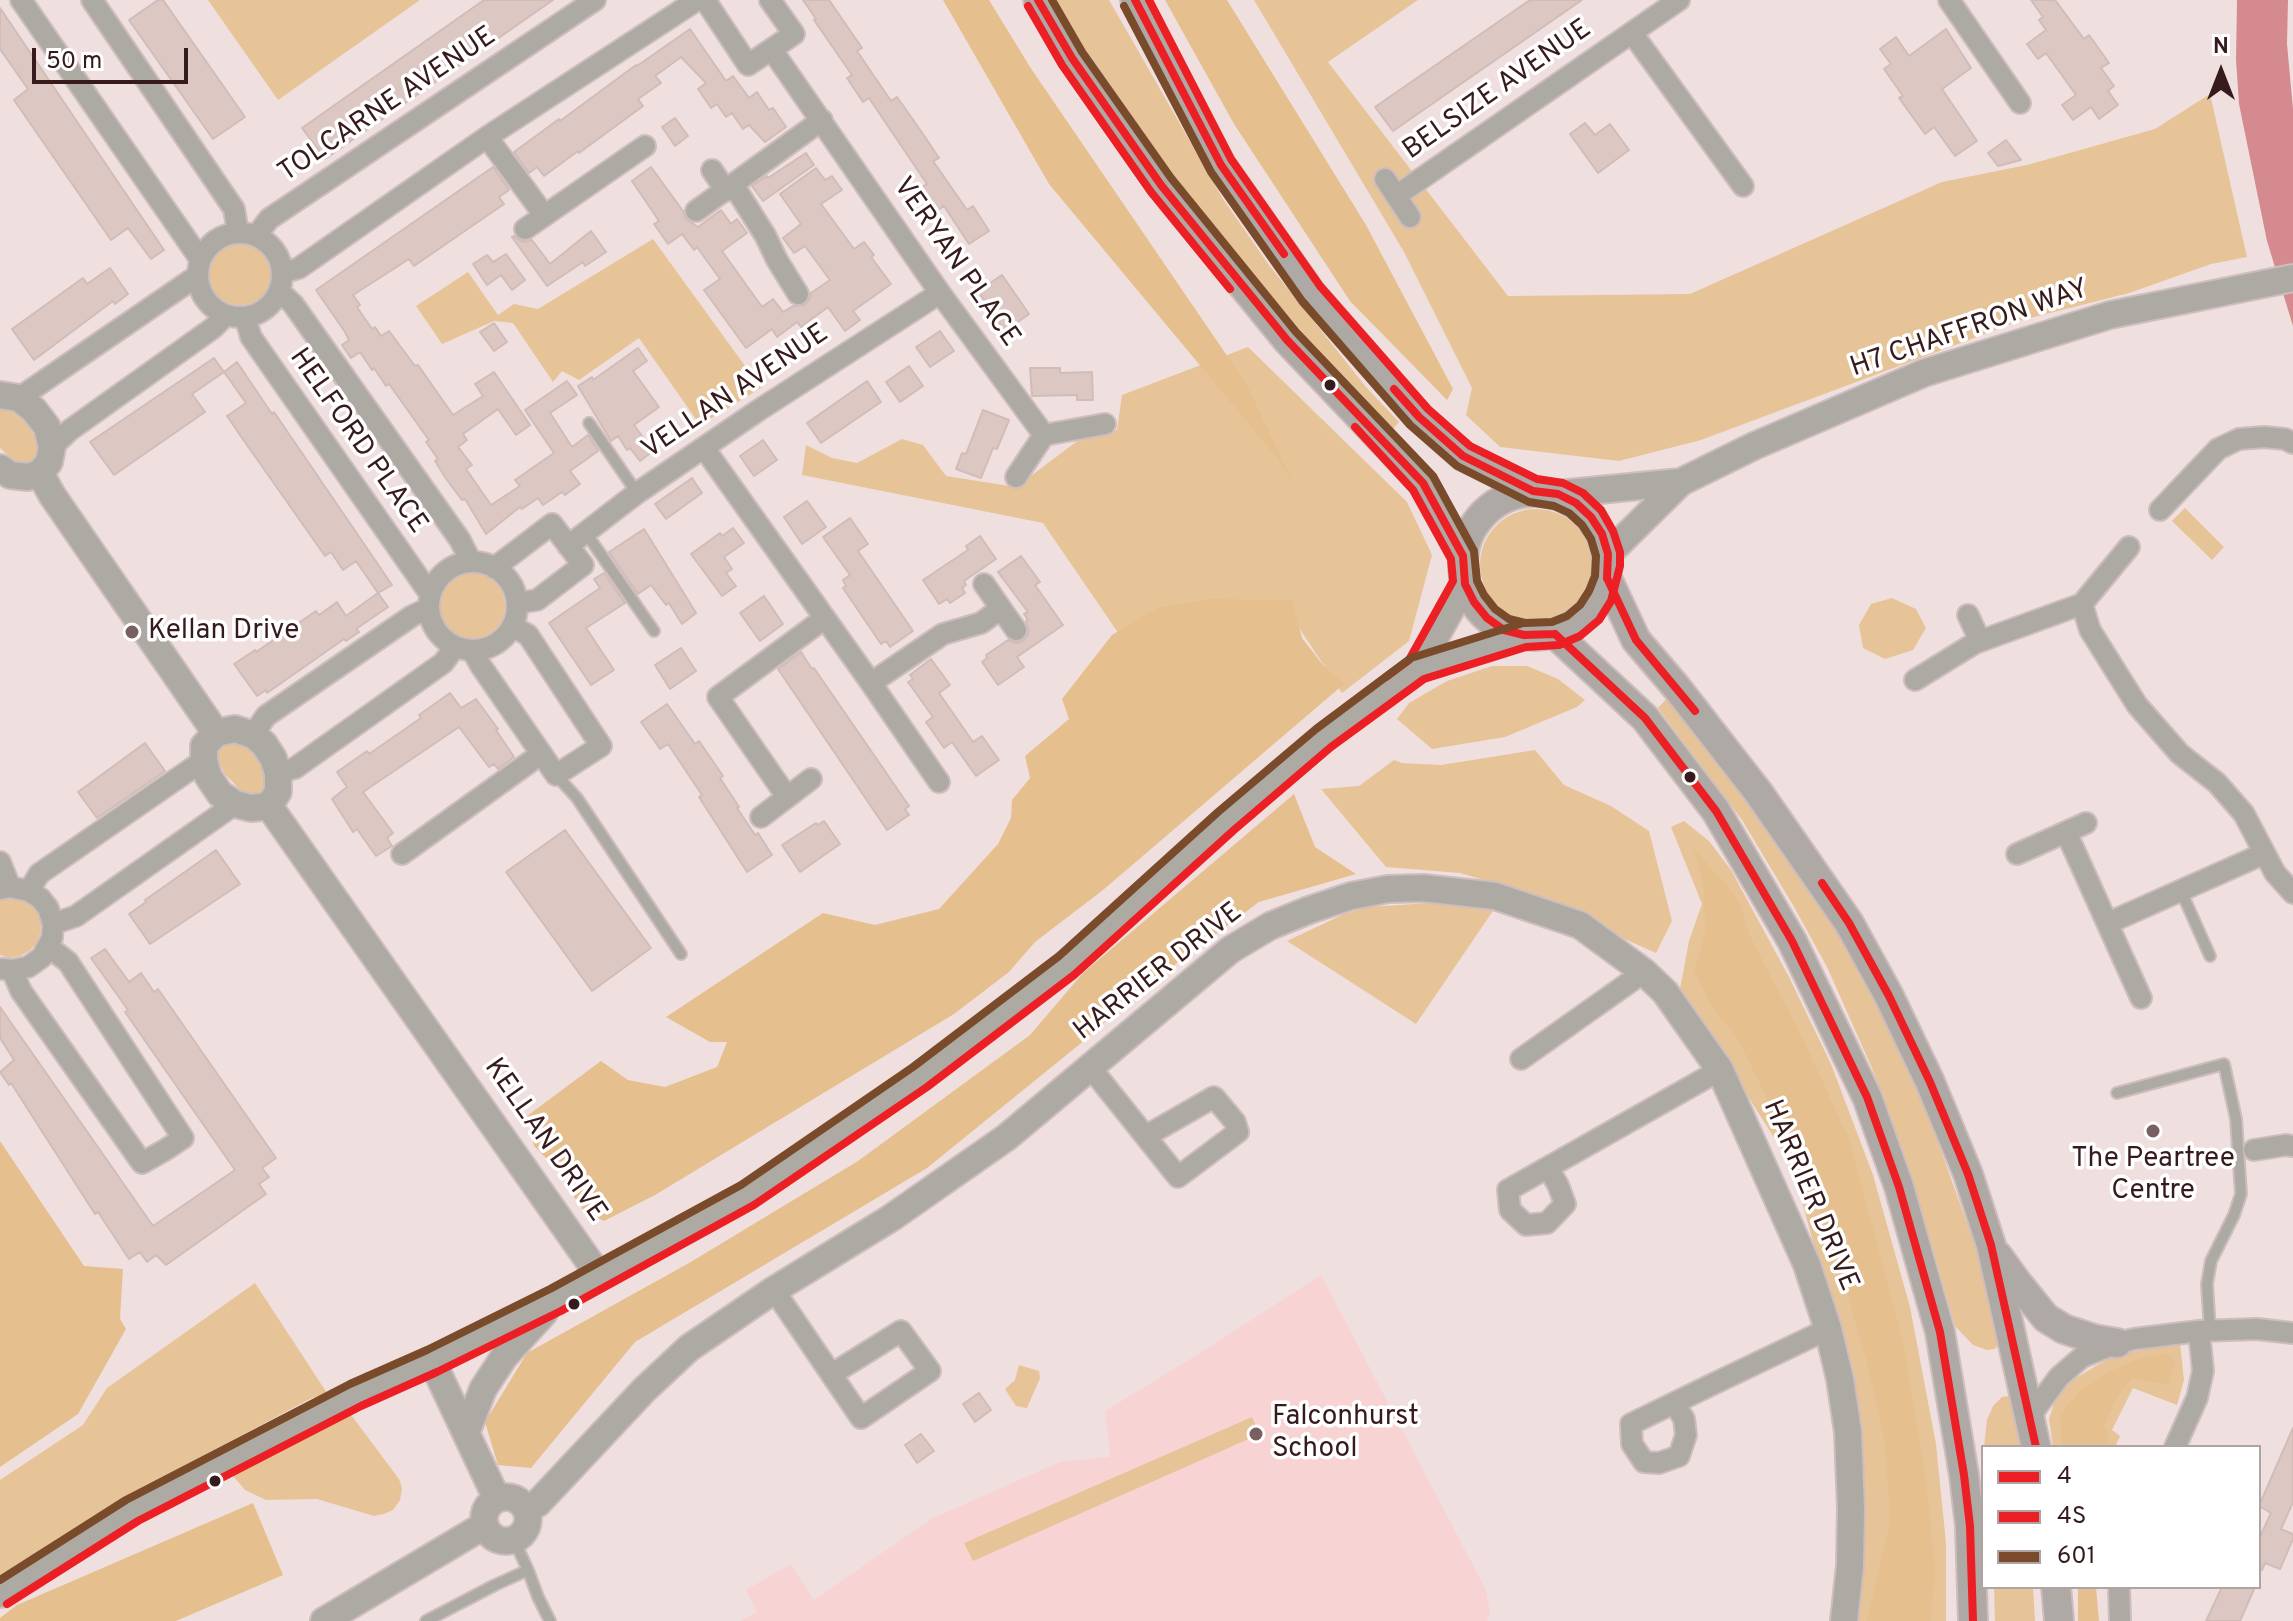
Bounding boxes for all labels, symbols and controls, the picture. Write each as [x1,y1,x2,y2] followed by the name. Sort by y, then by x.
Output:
[1397,13,1599,169] street label: BELSIZE AVENUE
[273,21,503,191] street label: TOLCARNE AVENUE
[36,32,192,82] scale bar
[2181,32,2261,112] north arrow
[2213,34,2229,61] text: N
[46,47,102,77] text: 50 m
[884,172,1026,354] street label: VERYAN PLACE
[1847,273,2093,387] street label: H7 CHAFFRON WAY
[636,318,836,468] street label: VELLAN AVENUE
[281,343,433,541] street label: HELFORD PLACE
[1322,377,1338,393] unlabelled marker
[148,615,299,649] place label: Kellan Drive
[123,623,141,641] marker: Kellan Drive
[1682,769,1698,785] unlabelled marker
[1068,897,1250,1049] street label: HARRIER DRIVE
[475,1053,613,1229] street label: KELLAN DRIVE
[1754,1095,1864,1297] street label: HARRIER DRIVE
[2144,1122,2162,1140] marker: The Peartree Centre
[2071,1143,2235,1209] place label: The Peartree Centre
[566,1296,582,1312] unlabelled marker
[1272,1401,1419,1467] place label: Falconhurst School
[1247,1425,1265,1443] marker: Falconhurst School
[1981,1445,2261,1589] legend
[2057,1462,2072,1492] text: 4
[207,1473,223,1489] unlabelled marker
[2057,1502,2086,1532] text: 4S
[2057,1542,2096,1572] text: 601

